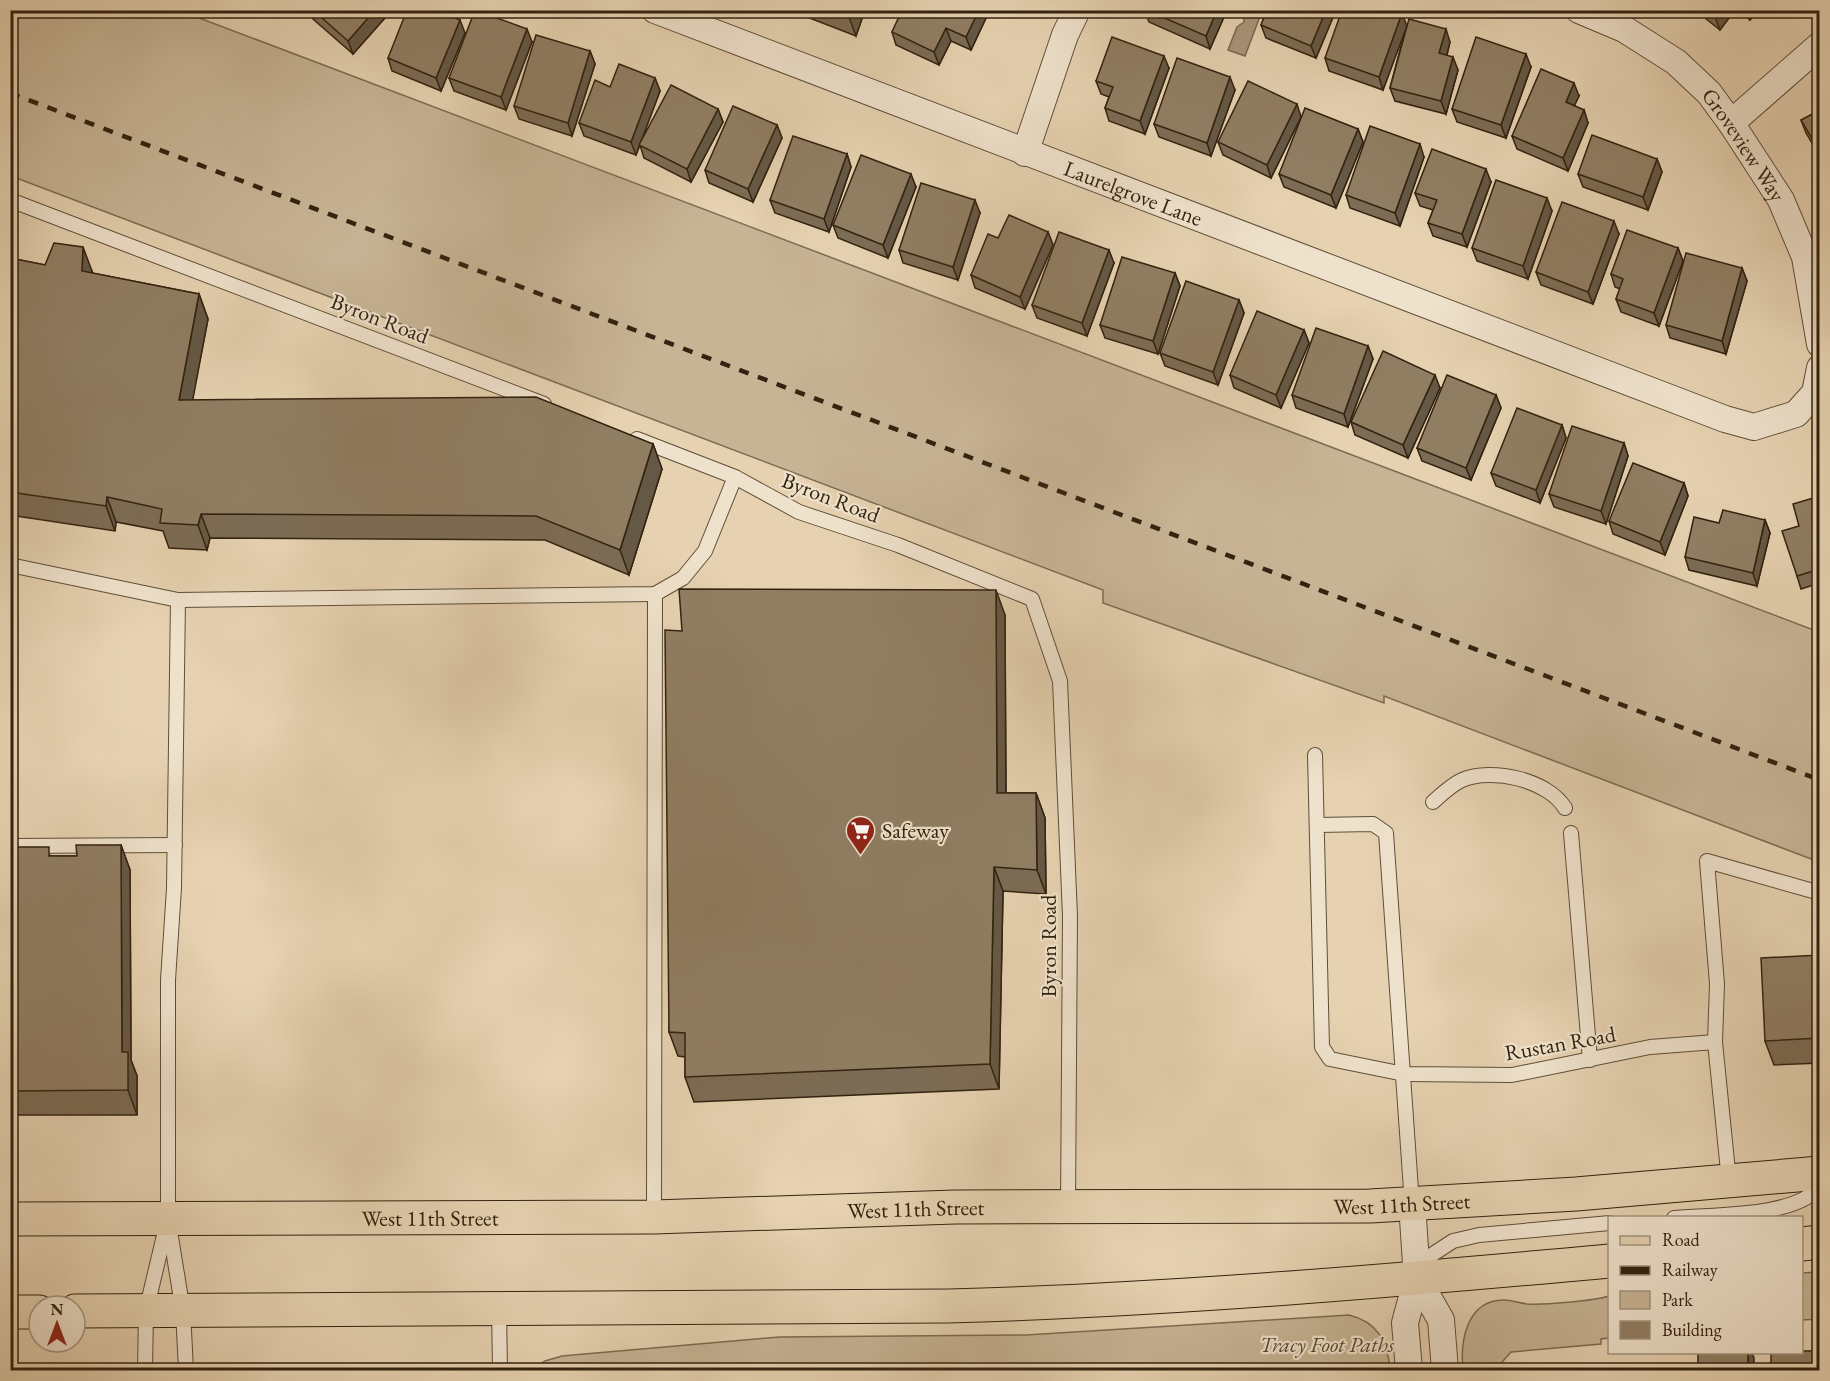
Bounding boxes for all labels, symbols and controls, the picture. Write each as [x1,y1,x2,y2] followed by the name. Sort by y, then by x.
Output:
[1695,82,1792,207] street label: Groveview Way
[1060,154,1207,233] street label: Laurelgrove Lane
[327,286,434,351] street label: Byron Road
[778,465,885,530] street label: Byron Road
[845,814,877,856] supermarket icon: Safeway
[882,816,949,845] place label: Safeway
[1034,894,1063,997] street label: Byron Road
[1502,1019,1619,1068] street label: Rustan Road
[1333,1186,1471,1221] street label: West 11th Street
[847,1193,985,1226] street label: West 11th Street
[361,1203,499,1233] street label: West 11th Street
[1608,1216,1803,1354] legend
[1662,1228,1701,1251] text: Road
[1662,1258,1718,1281] text: Railway
[1662,1288,1693,1311] text: Park
[27,1294,87,1354] north arrow
[51,1299,64,1320] text: N
[1662,1318,1722,1341] text: Building
[1260,1330,1395,1359] park label: Tracy Foot Paths

